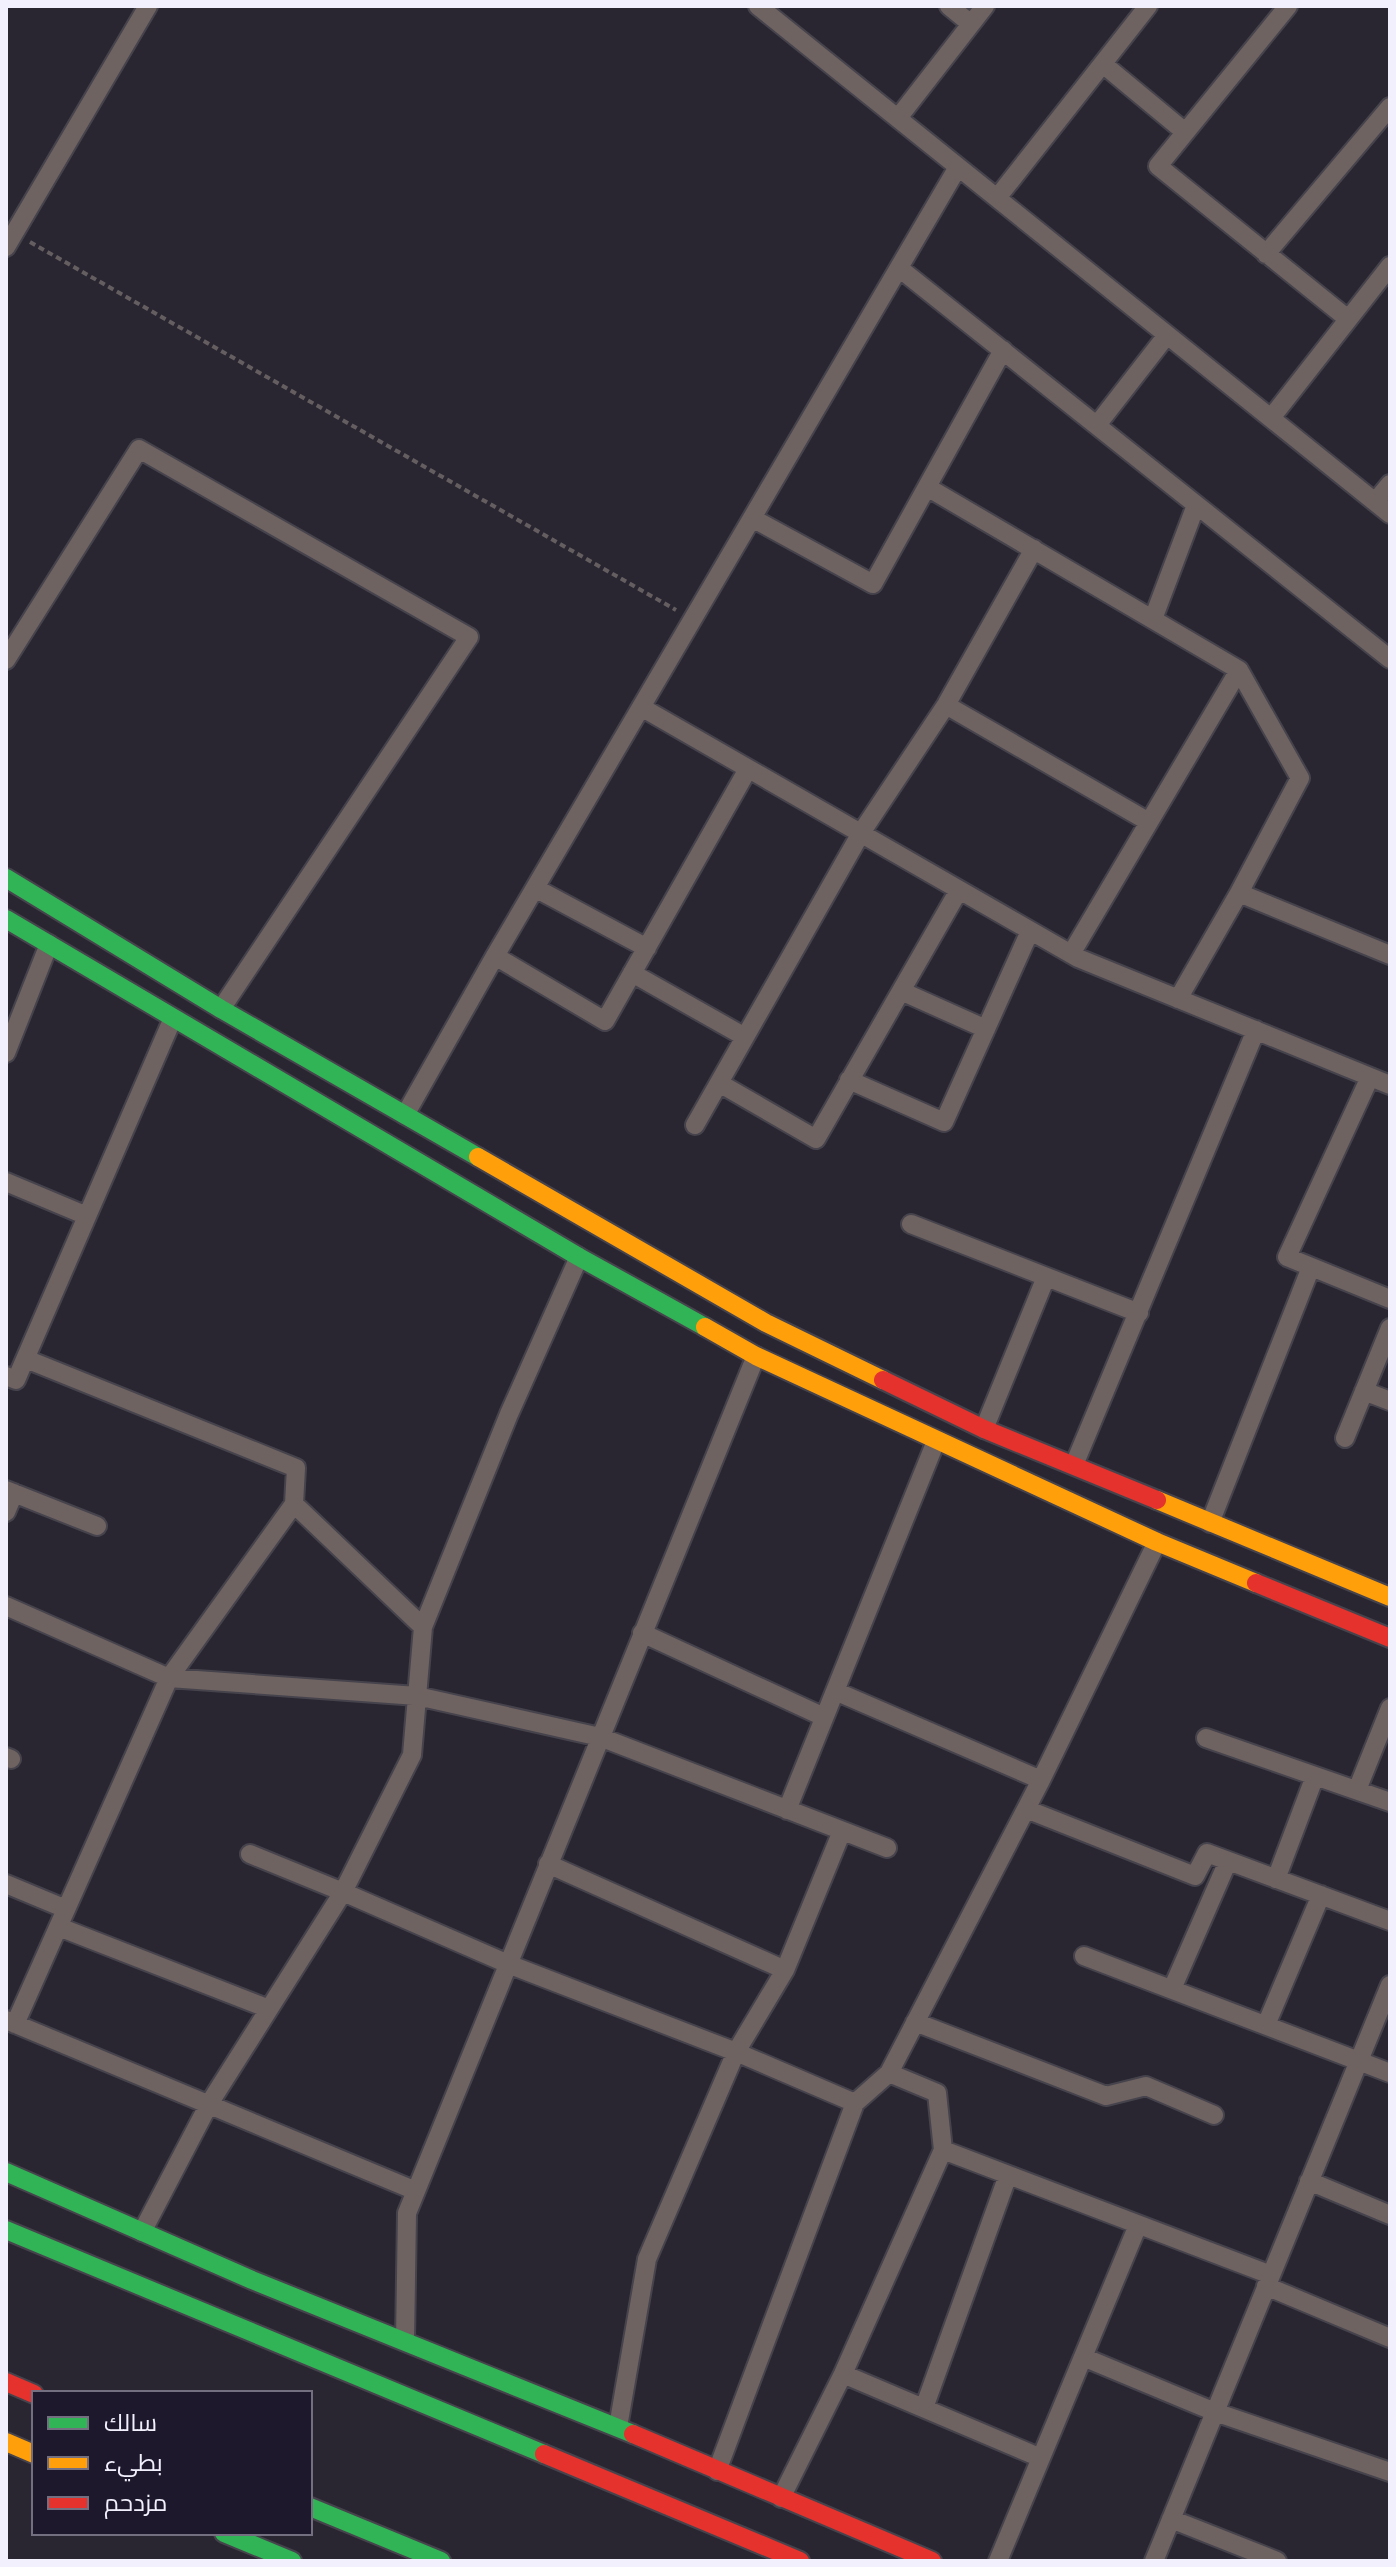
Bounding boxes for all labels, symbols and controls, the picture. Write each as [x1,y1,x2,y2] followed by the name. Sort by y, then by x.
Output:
[32,2391,312,2535] legend
[104,2409,157,2438] text: سالك
[104,2449,163,2482] text: بطيء
[104,2489,167,2519] text: مزدحم

